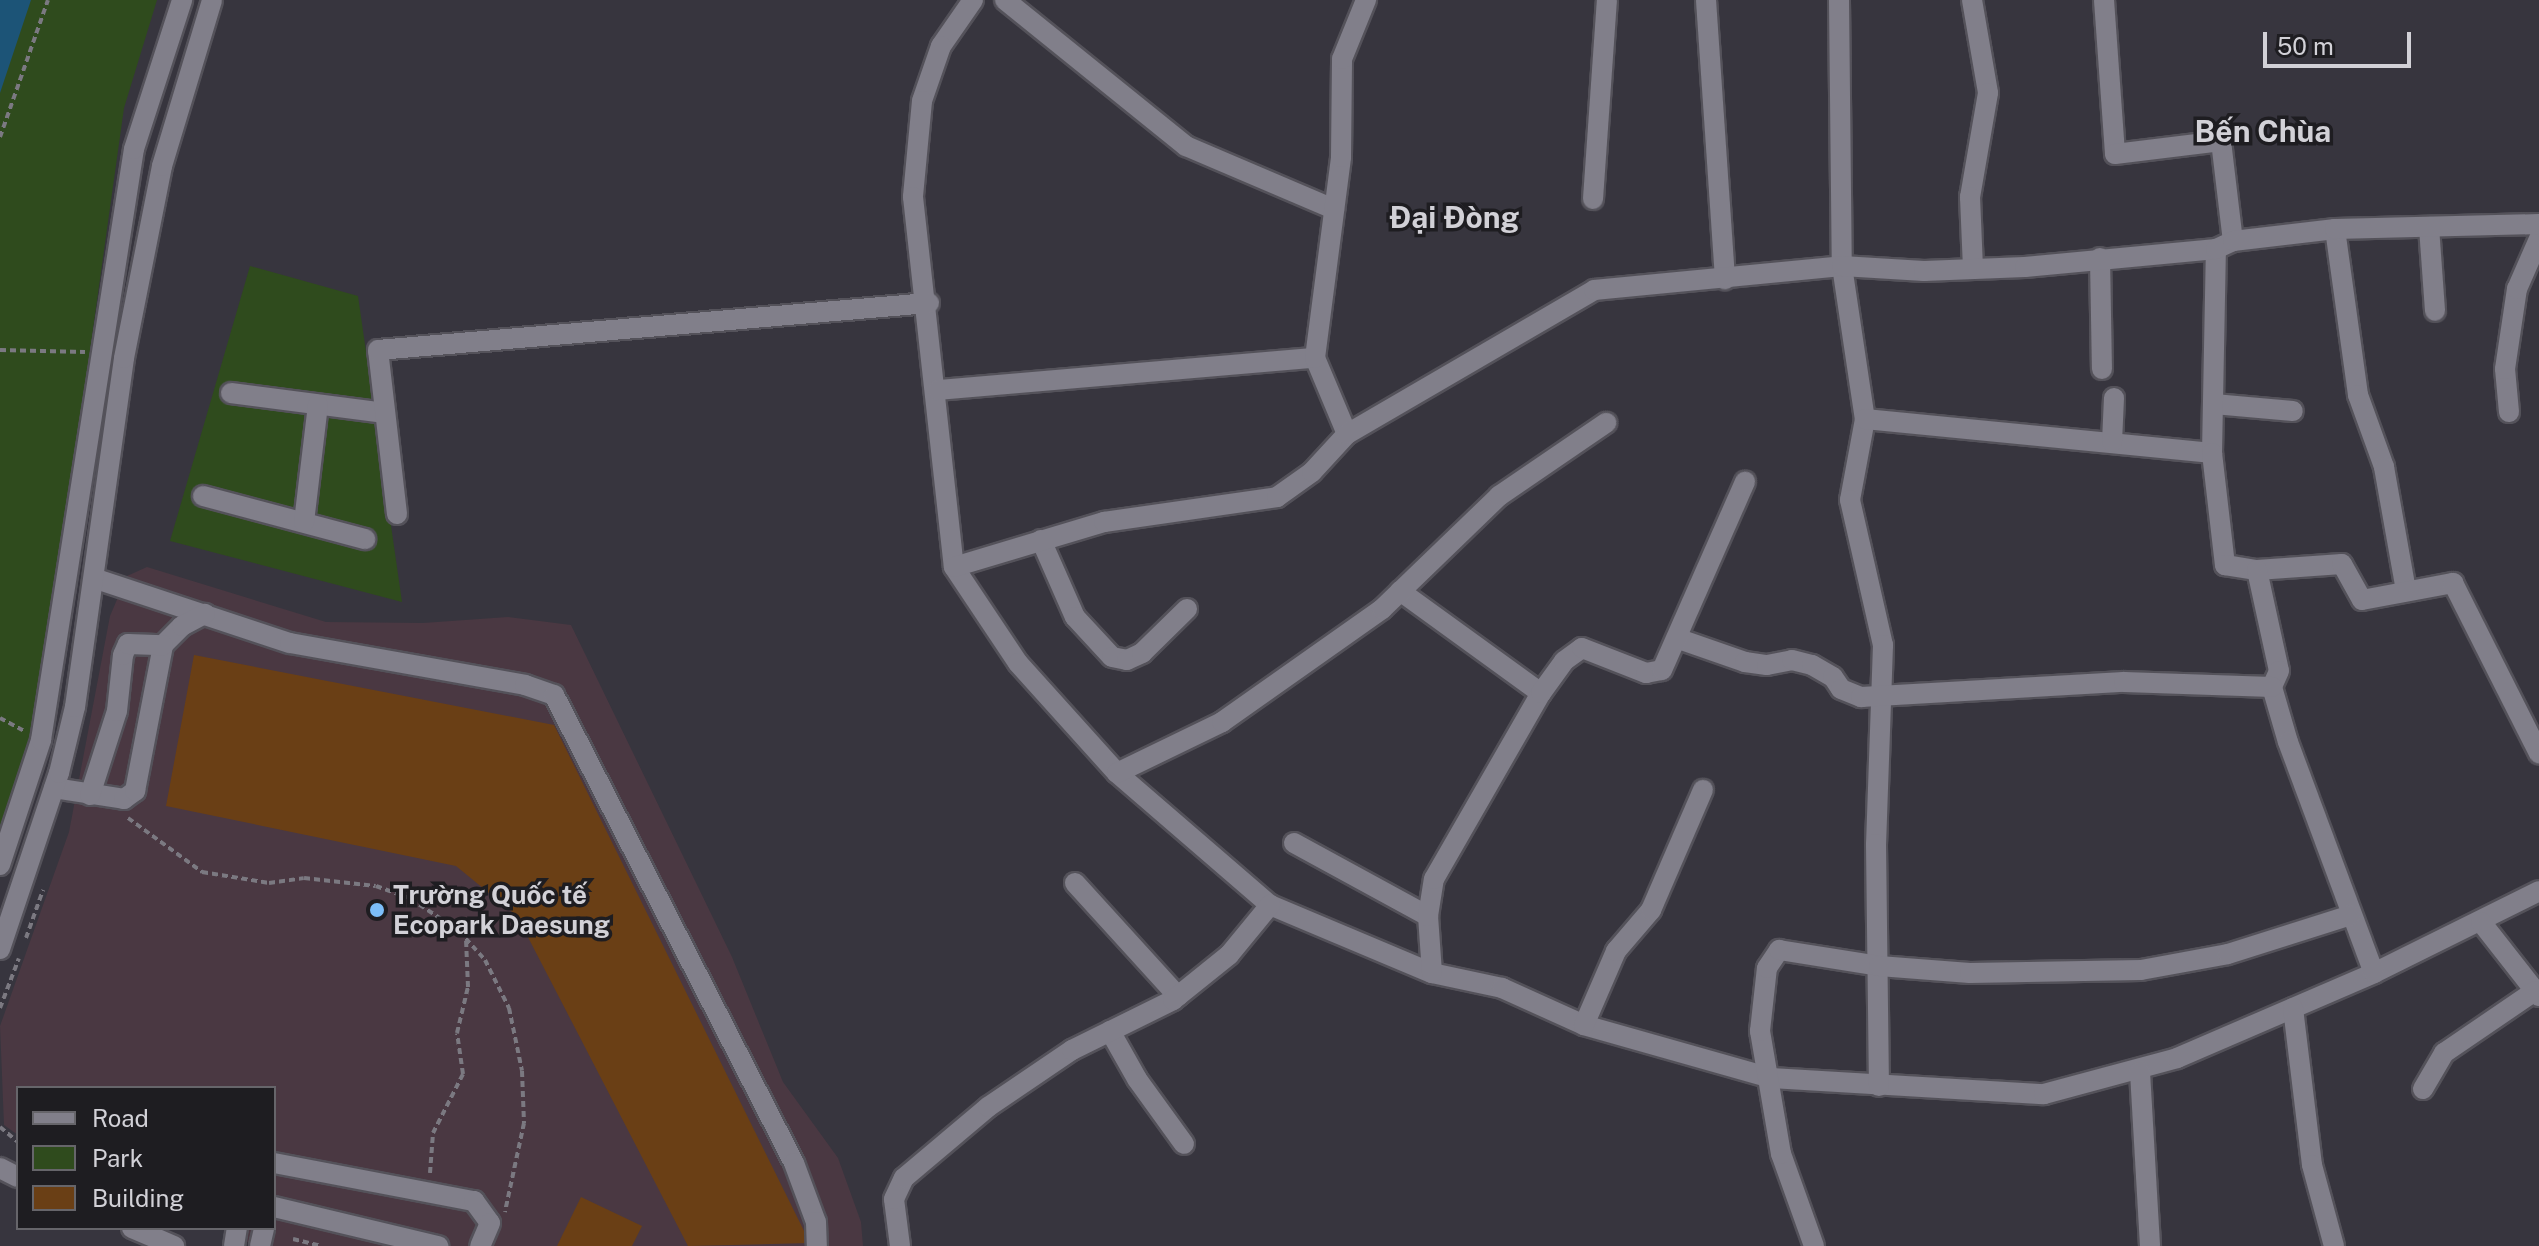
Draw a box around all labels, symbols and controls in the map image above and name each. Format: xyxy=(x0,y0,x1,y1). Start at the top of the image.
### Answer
scale bar xyxy=(2267,16,2415,66)
text: 50 m xyxy=(2277,32,2334,60)
district label: Bến Chùa xyxy=(2195,113,2331,149)
district label: Đại Đòng xyxy=(1389,199,1519,235)
place label: Trường Quốc tế Ecopark Daesung xyxy=(393,879,610,940)
marker: Trường Quốc tế Ecopark Daesung xyxy=(368,901,386,919)
legend xyxy=(16,1086,276,1230)
text: Road xyxy=(92,1104,149,1132)
text: Park xyxy=(92,1144,143,1172)
text: Building xyxy=(92,1184,184,1212)

